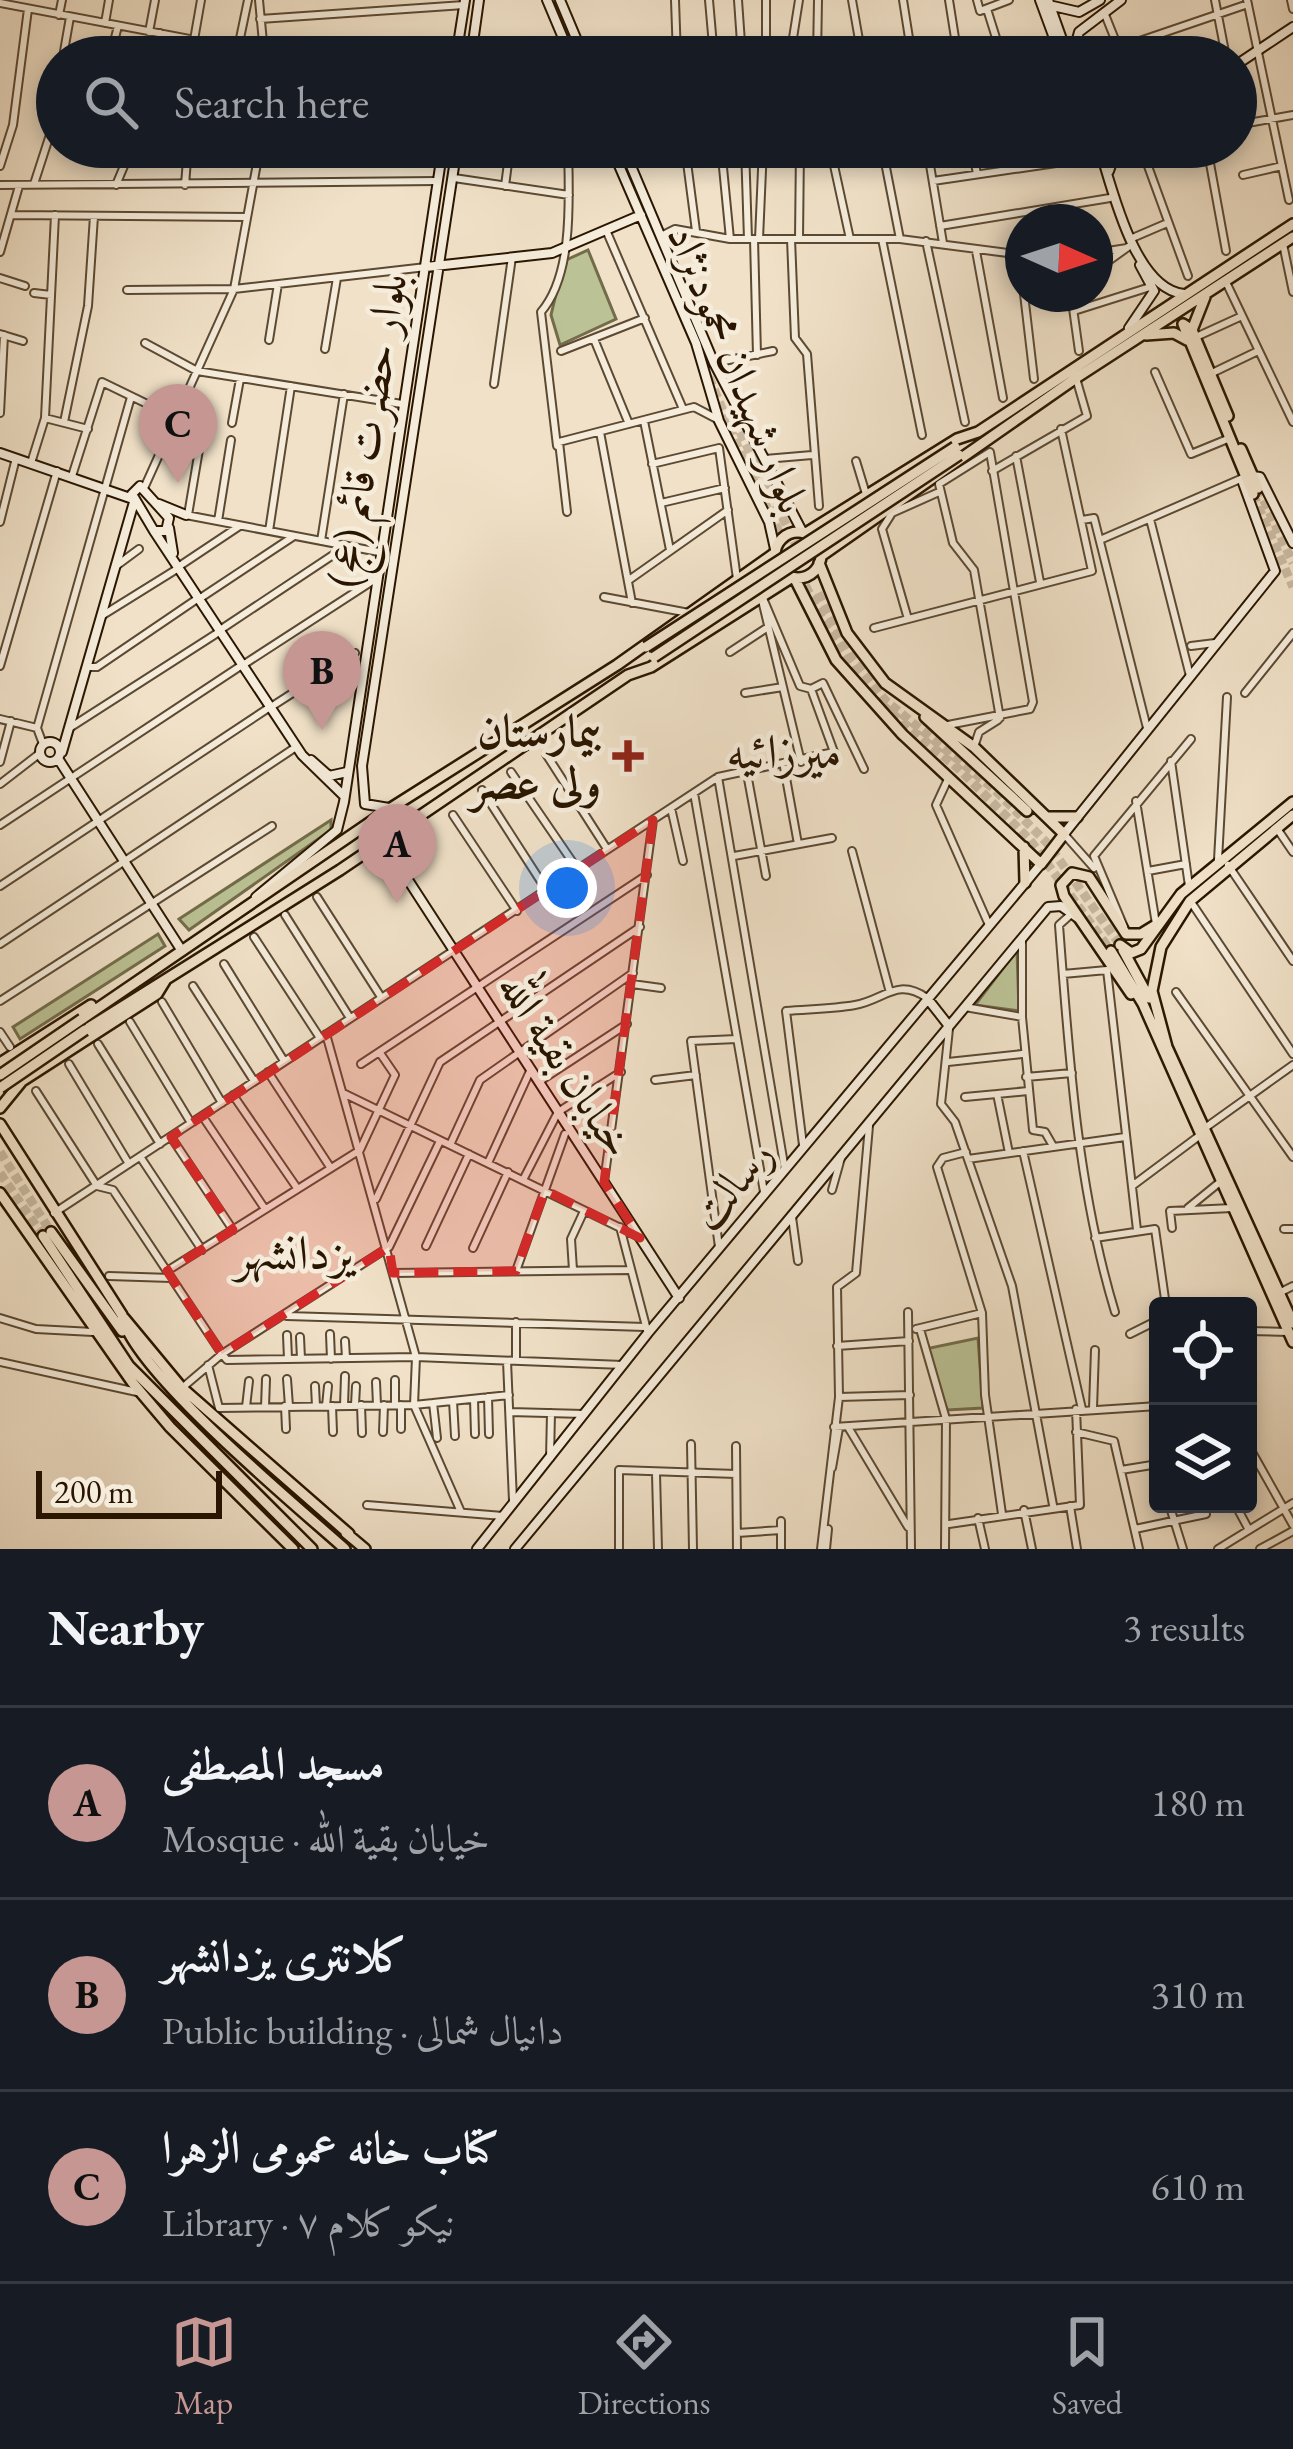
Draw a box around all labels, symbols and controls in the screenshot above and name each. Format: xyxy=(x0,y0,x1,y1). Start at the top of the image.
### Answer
search box xyxy=(36,36,1257,168)
icon: search xyxy=(78,69,144,135)
text: Search here xyxy=(174,73,369,131)
north arrow xyxy=(1005,204,1113,312)
street label: بلوار شهیدان محمودنژاد xyxy=(655,215,823,521)
street label: بلوار حضرت قائم (عج) xyxy=(313,269,429,593)
pin: C xyxy=(139,384,217,483)
pin: B xyxy=(283,631,361,730)
place label: بیمارستان ولی عصر xyxy=(466,701,602,813)
district label: میرزائیه xyxy=(726,720,842,782)
marker: بیمارستان ولی عصر xyxy=(612,740,644,772)
pin: A xyxy=(358,804,436,903)
your location xyxy=(537,858,597,918)
street label: خیابان بقیة الله xyxy=(486,957,653,1168)
street label: رسالت xyxy=(677,1126,785,1242)
district label: یزدانشهر xyxy=(230,1221,357,1283)
map controls xyxy=(1149,1297,1257,1513)
button: locate xyxy=(1149,1297,1257,1405)
button: layers xyxy=(1149,1405,1257,1513)
scale bar xyxy=(36,1465,222,1518)
text: 200 m xyxy=(54,1470,134,1513)
text: Nearby xyxy=(48,1594,204,1660)
text: 3 results xyxy=(1123,1602,1245,1653)
text: مسجد المصطفی xyxy=(162,1734,385,1792)
text: A xyxy=(73,1777,101,1828)
text: 180 m xyxy=(1151,1777,1245,1828)
text: Mosque · خیابان بقیة الله xyxy=(162,1813,490,1864)
text: کلانتری یزدانشهر xyxy=(162,1926,407,1984)
text: B xyxy=(75,1969,99,2020)
text: 310 m xyxy=(1151,1969,1245,2020)
text: Public building · دانیال شمالی xyxy=(162,2005,564,2056)
text: کتاب خانه عمومی الزهرا xyxy=(162,2118,499,2176)
text: C xyxy=(73,2161,101,2212)
text: 610 m xyxy=(1151,2161,1245,2212)
text: Library · نیکو کلام ٧ xyxy=(162,2197,455,2248)
tab: Map xyxy=(171,2309,237,2424)
tab: Directions xyxy=(578,2309,711,2424)
tab: Saved xyxy=(1052,2309,1122,2424)

